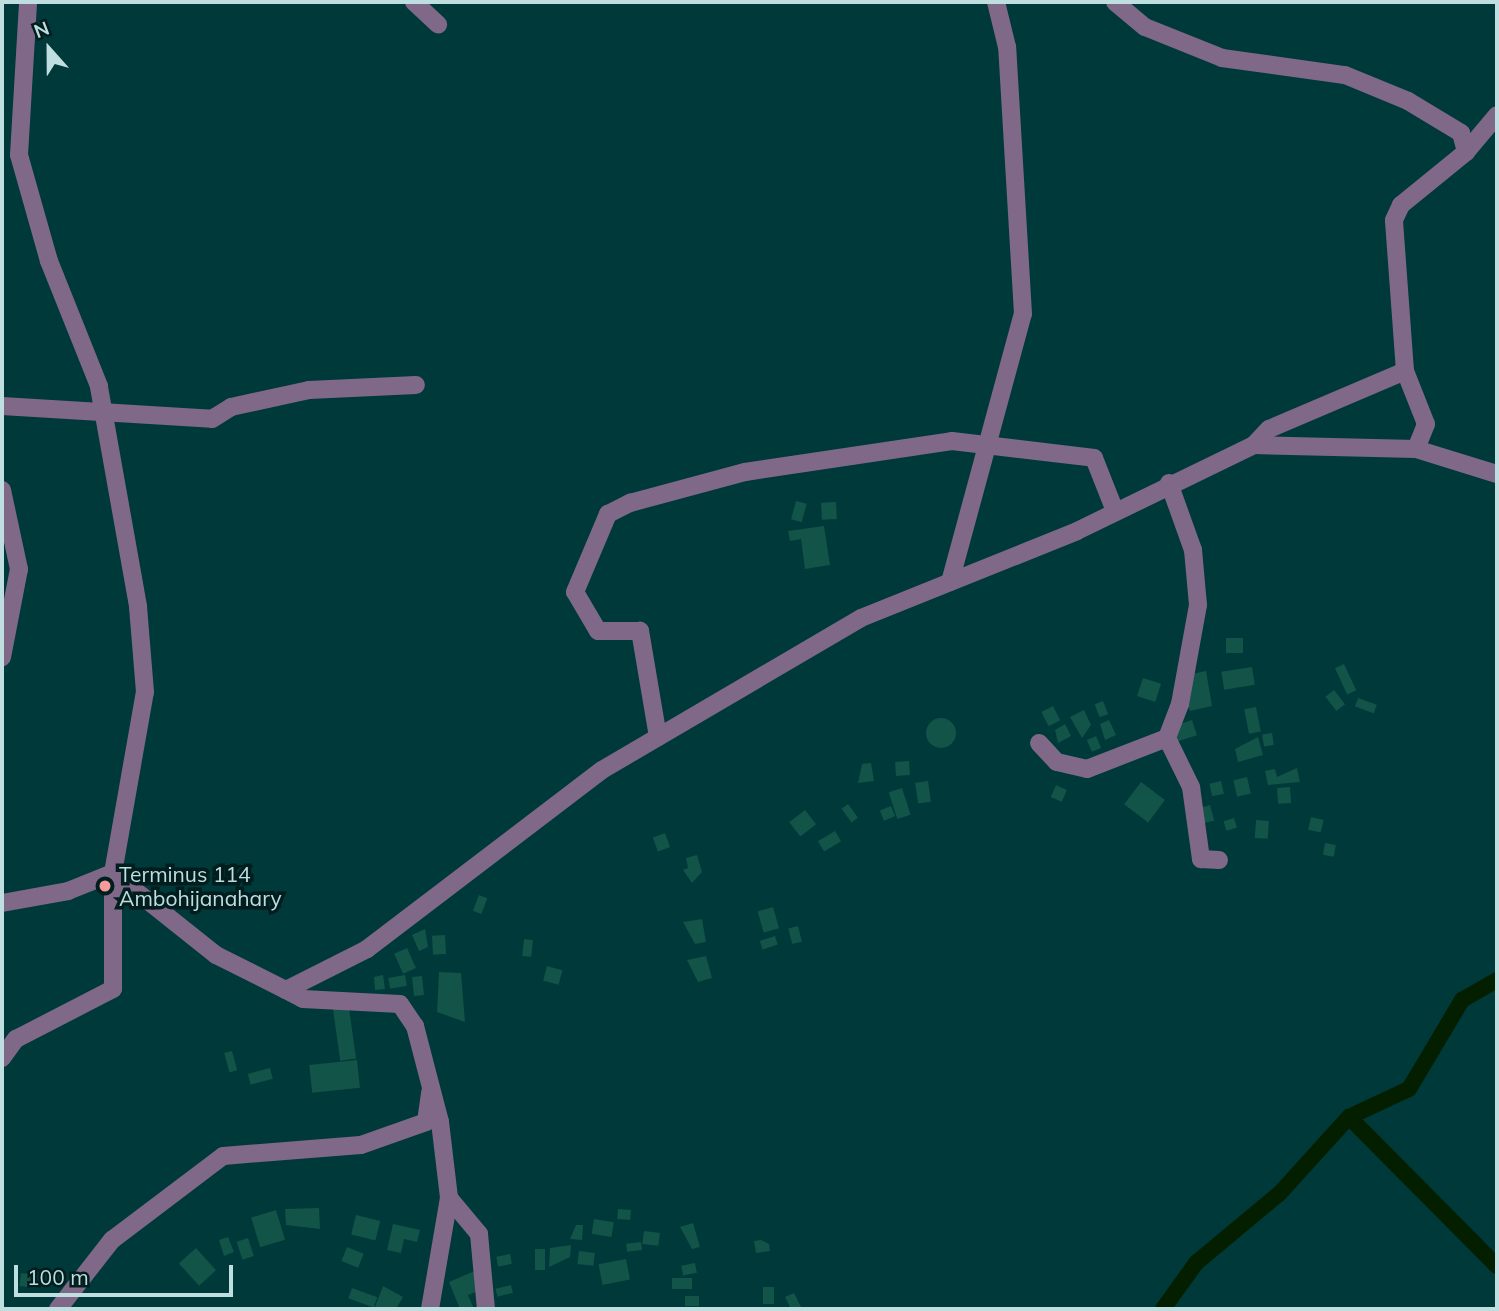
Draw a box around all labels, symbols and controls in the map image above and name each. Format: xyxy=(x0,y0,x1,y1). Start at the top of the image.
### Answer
north arrow xyxy=(14,14,84,84)
text: N xyxy=(30,16,52,43)
place label: Terminus 114 Ambohijanahary xyxy=(119,861,282,911)
marker: Terminus 114 Ambohijanahary xyxy=(97,878,113,894)
scale bar xyxy=(18,1252,236,1296)
text: 100 m xyxy=(27,1264,89,1290)

